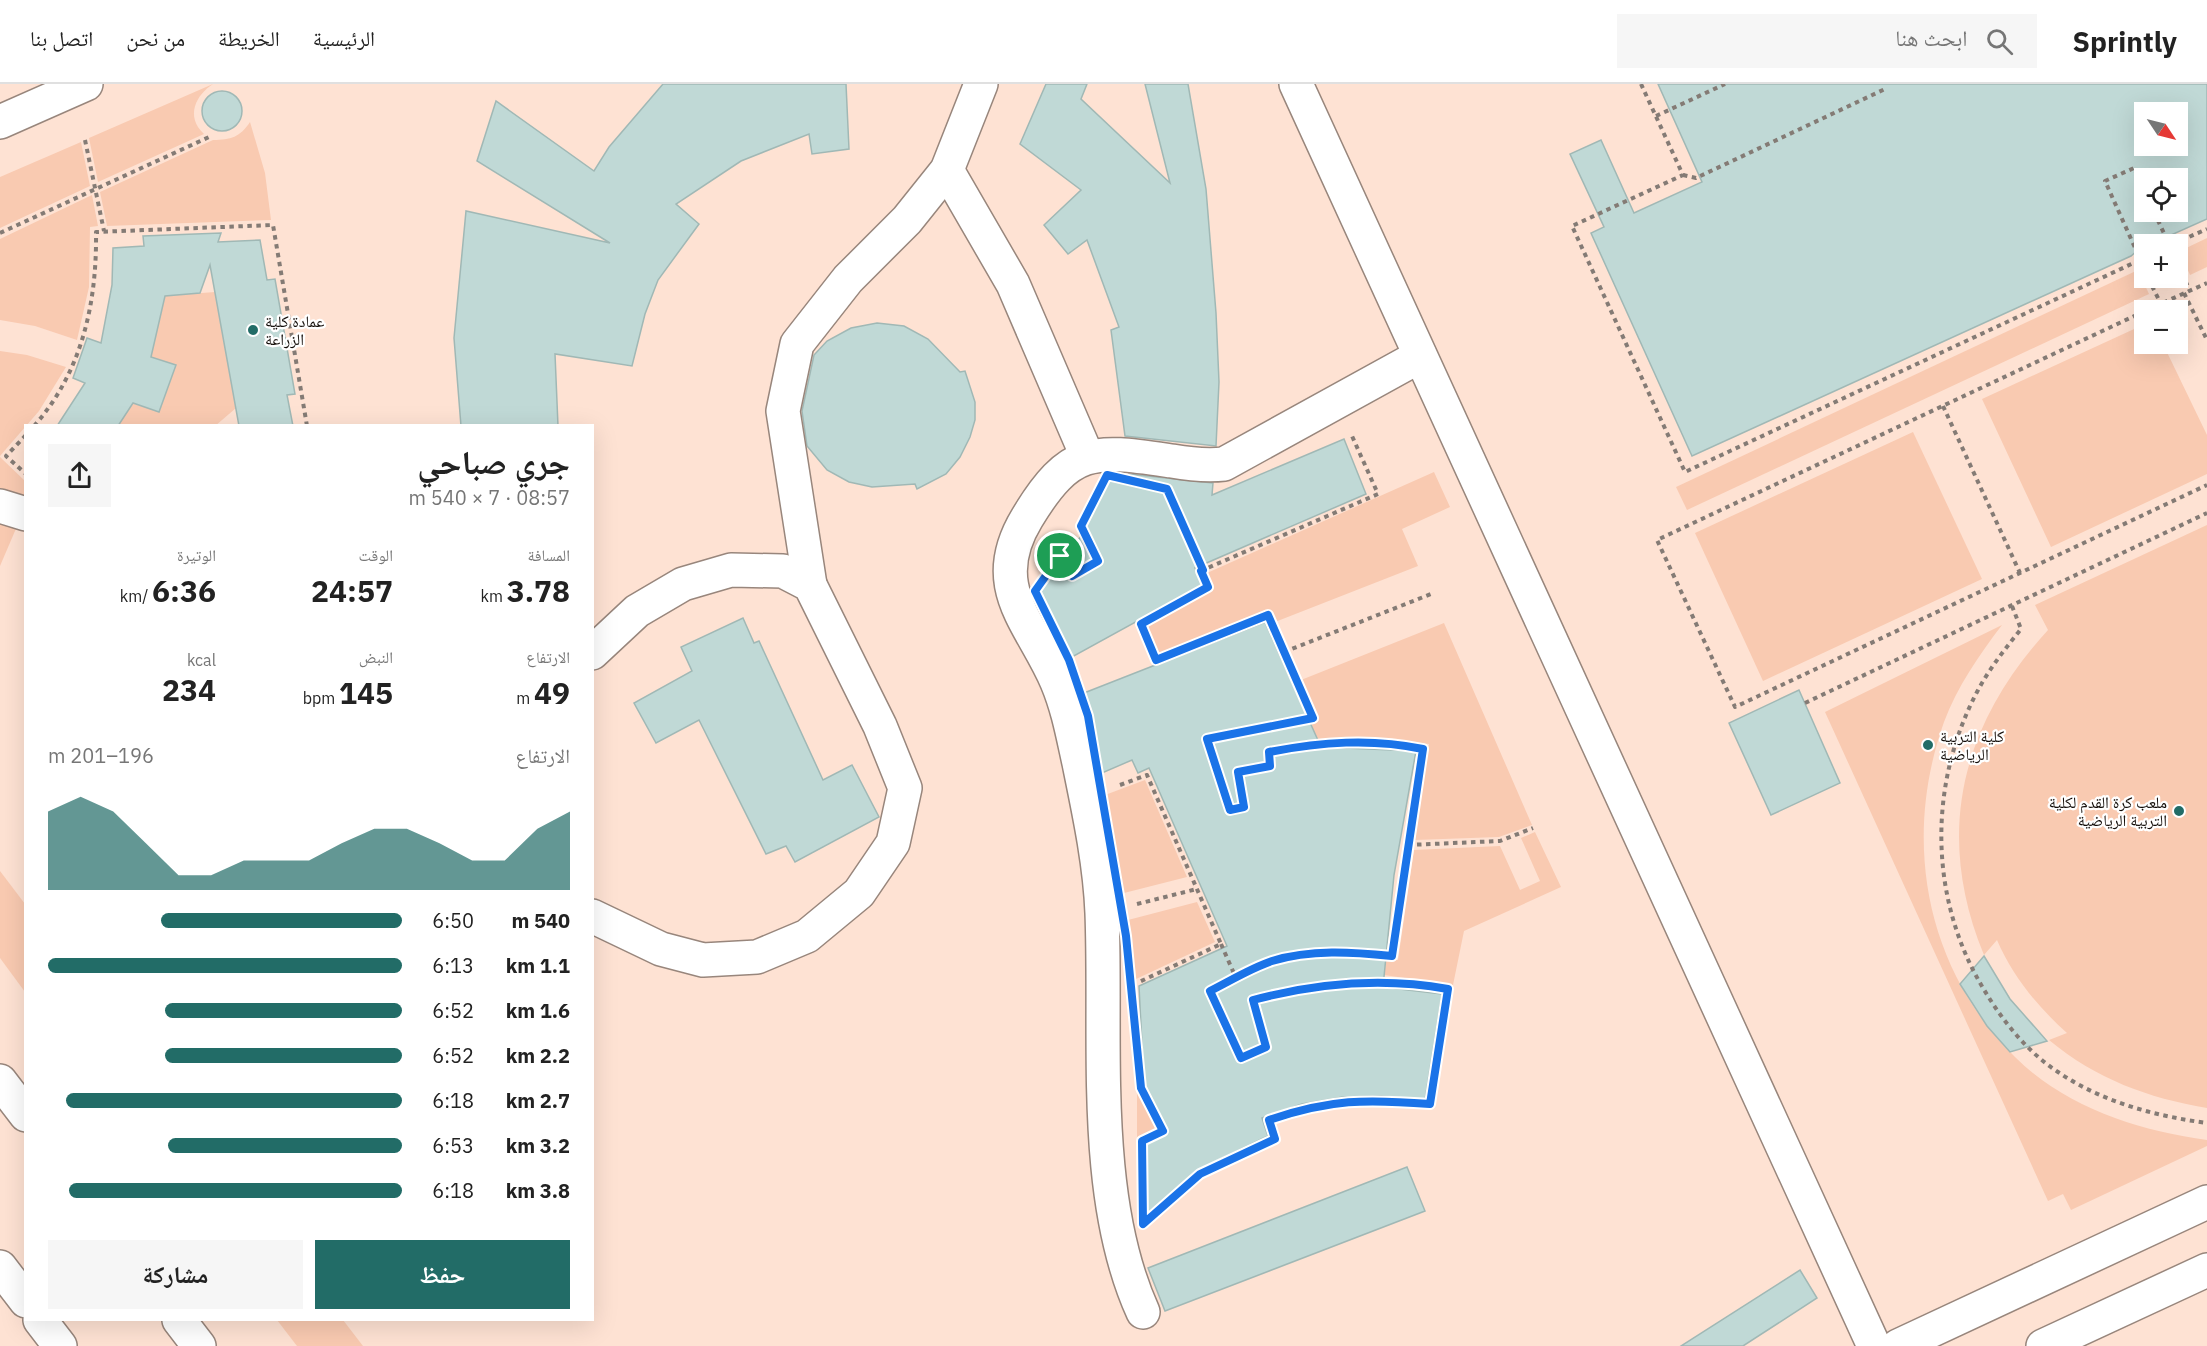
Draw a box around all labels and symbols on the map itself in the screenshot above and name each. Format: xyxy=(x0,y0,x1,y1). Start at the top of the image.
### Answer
north arrow xyxy=(2134,102,2188,156)
place label: عمادة كلية الزراعة xyxy=(265,311,324,349)
marker: عمادة كلية الزراعة xyxy=(246,323,260,337)
pin xyxy=(1034,530,1085,581)
place label: كلية التربية الرياضية xyxy=(1940,726,2005,764)
marker: كلية التربية الرياضية xyxy=(1921,738,1935,752)
place label: ملعب كرة القدم لكلية التربية الرياضية xyxy=(2049,792,2167,830)
marker: ملعب كرة القدم لكلية التربية الرياضية xyxy=(2172,804,2186,818)

